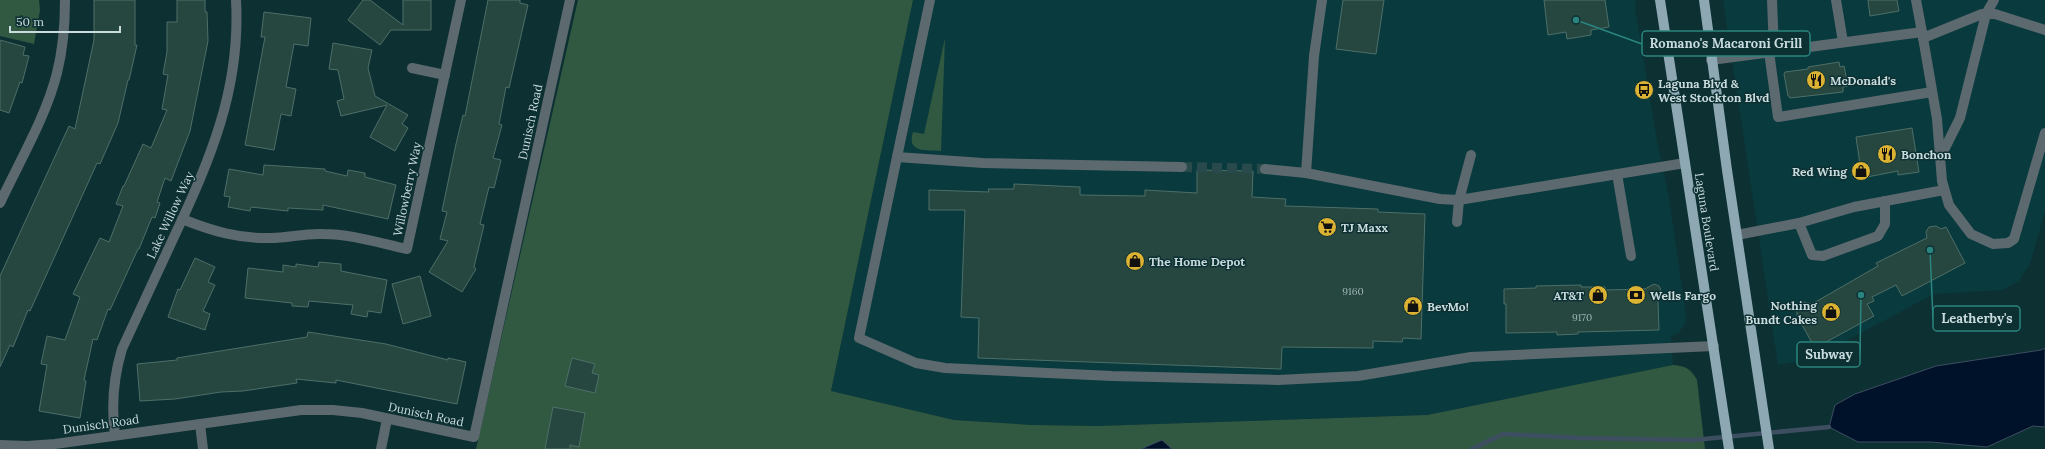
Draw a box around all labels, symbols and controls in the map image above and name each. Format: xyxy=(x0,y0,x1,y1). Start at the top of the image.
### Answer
scale bar xyxy=(10,8,120,34)
text: 50 m xyxy=(16,14,44,29)
callout: Romano's Macaroni Grill xyxy=(1642,31,1810,56)
text: Romano's Macaroni Grill xyxy=(1650,35,1802,52)
restaurant icon: McDonald's xyxy=(1805,69,1827,91)
place label: McDonald's xyxy=(1830,73,1896,88)
place label: Laguna Blvd & West Stockton Blvd xyxy=(1658,76,1769,105)
bus stop icon: Laguna Blvd & West Stockton Blvd xyxy=(1633,79,1655,101)
street label: Dunisch Road xyxy=(515,83,545,161)
street label: Willowberry Way xyxy=(390,140,424,237)
restaurant icon: Bonchon xyxy=(1876,143,1898,165)
place label: Bonchon xyxy=(1901,147,1952,162)
shop icon: Red Wing xyxy=(1850,160,1872,182)
place label: Red Wing xyxy=(1792,164,1848,179)
street label: Lake Willow Way xyxy=(143,168,197,261)
street label: Laguna Boulevard xyxy=(1692,172,1722,272)
supermarket icon: TJ Maxx xyxy=(1316,216,1338,238)
place label: TJ Maxx xyxy=(1341,220,1388,235)
shop icon: The Home Depot xyxy=(1124,250,1146,272)
place label: The Home Depot xyxy=(1149,254,1246,269)
shop icon: AT&T xyxy=(1587,284,1609,306)
bank icon: Wells Fargo xyxy=(1625,284,1647,306)
house number: 9160 xyxy=(1342,285,1364,298)
place label: AT&T xyxy=(1554,288,1584,303)
place label: Wells Fargo xyxy=(1650,288,1716,303)
shop icon: BevMo! xyxy=(1402,295,1424,317)
place label: Nothing Bundt Cakes xyxy=(1745,298,1818,327)
place label: BevMo! xyxy=(1427,299,1469,314)
shop icon: Nothing Bundt Cakes xyxy=(1820,301,1842,323)
callout: Leatherby's xyxy=(1933,306,2020,331)
text: Leatherby's xyxy=(1941,310,2013,327)
house number: 9170 xyxy=(1572,311,1592,324)
callout: Subway xyxy=(1797,342,1860,367)
text: Subway xyxy=(1805,346,1854,363)
street label: Dunisch Road xyxy=(387,399,465,429)
street label: Dunisch Road xyxy=(62,411,140,437)

